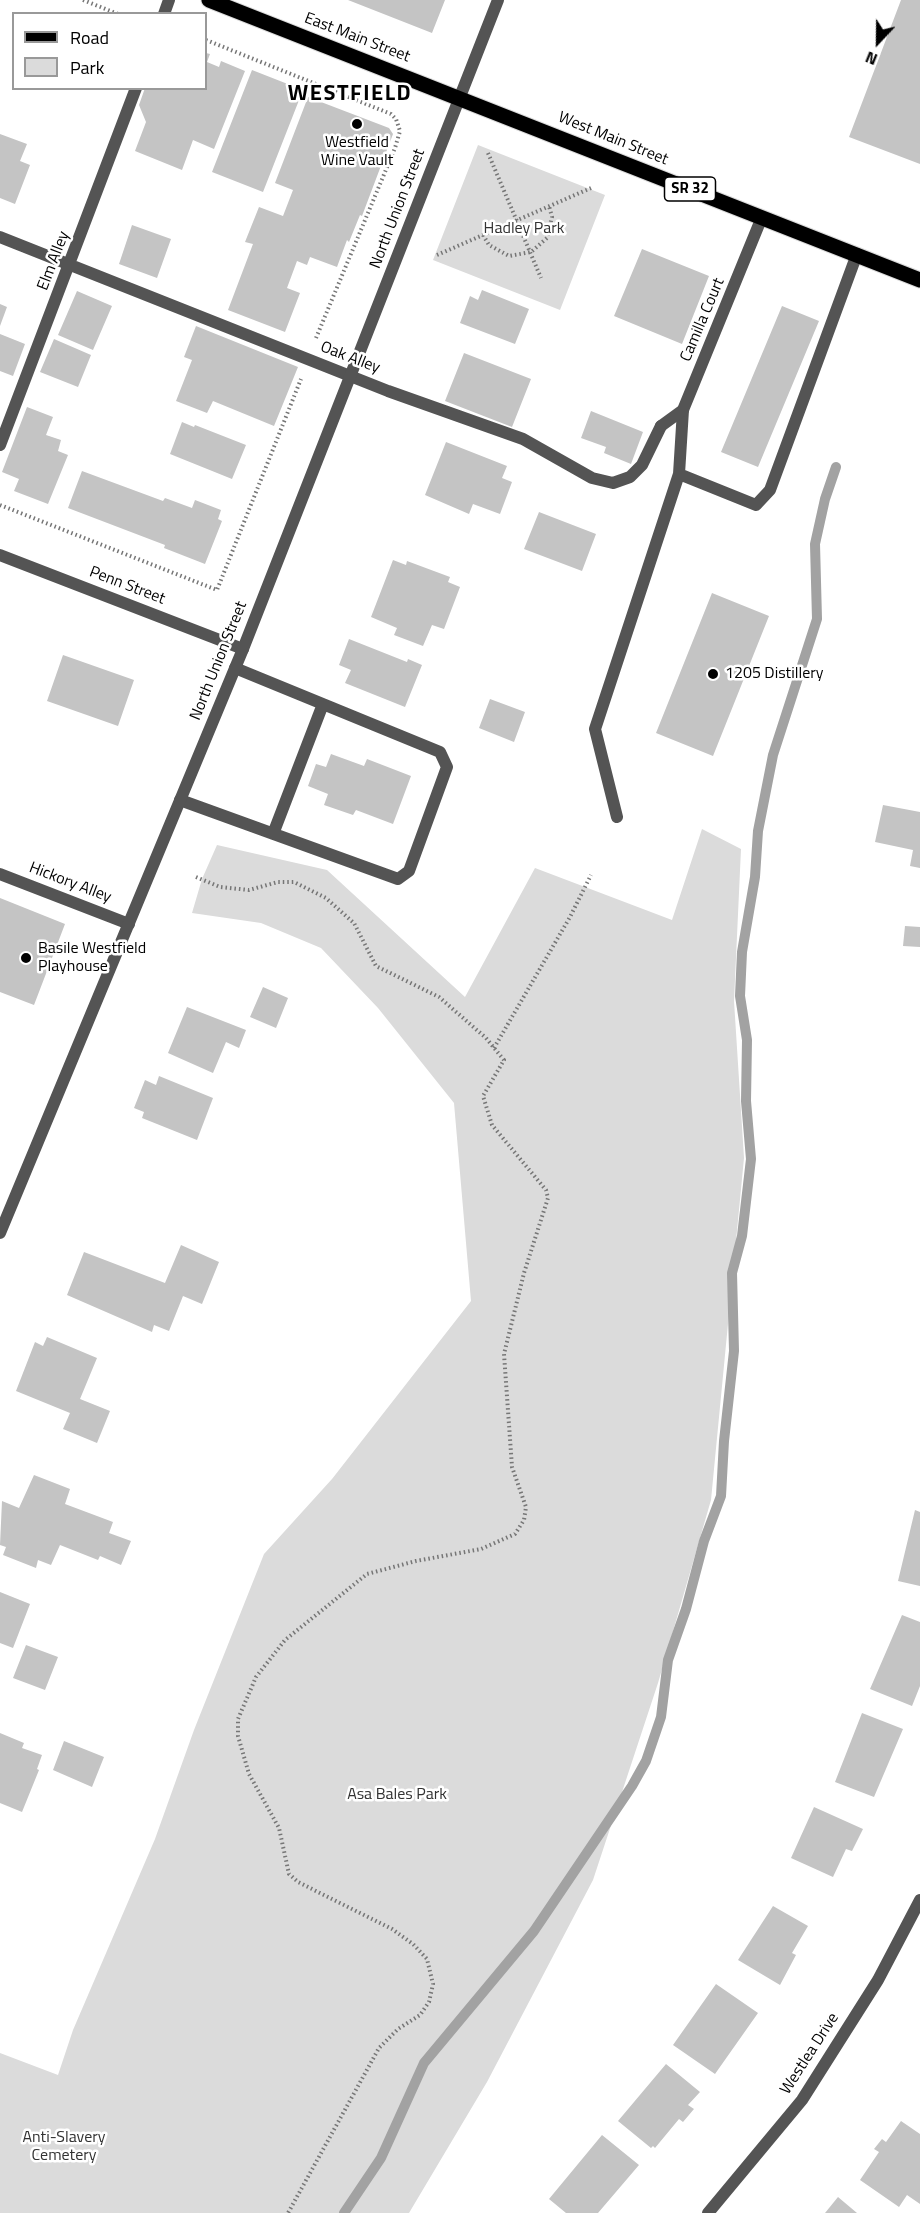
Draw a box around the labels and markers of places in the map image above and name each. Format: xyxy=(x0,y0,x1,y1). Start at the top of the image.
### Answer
marker: Westfield Wine Vault xyxy=(350,117,364,131)
place label: Westfield Wine Vault xyxy=(321,133,393,171)
place label: 1205 Distillery xyxy=(725,664,823,684)
marker: 1205 Distillery xyxy=(706,667,720,681)
place label: Basile Westfield Playhouse xyxy=(38,939,146,977)
marker: Basile Westfield Playhouse xyxy=(19,951,33,965)

